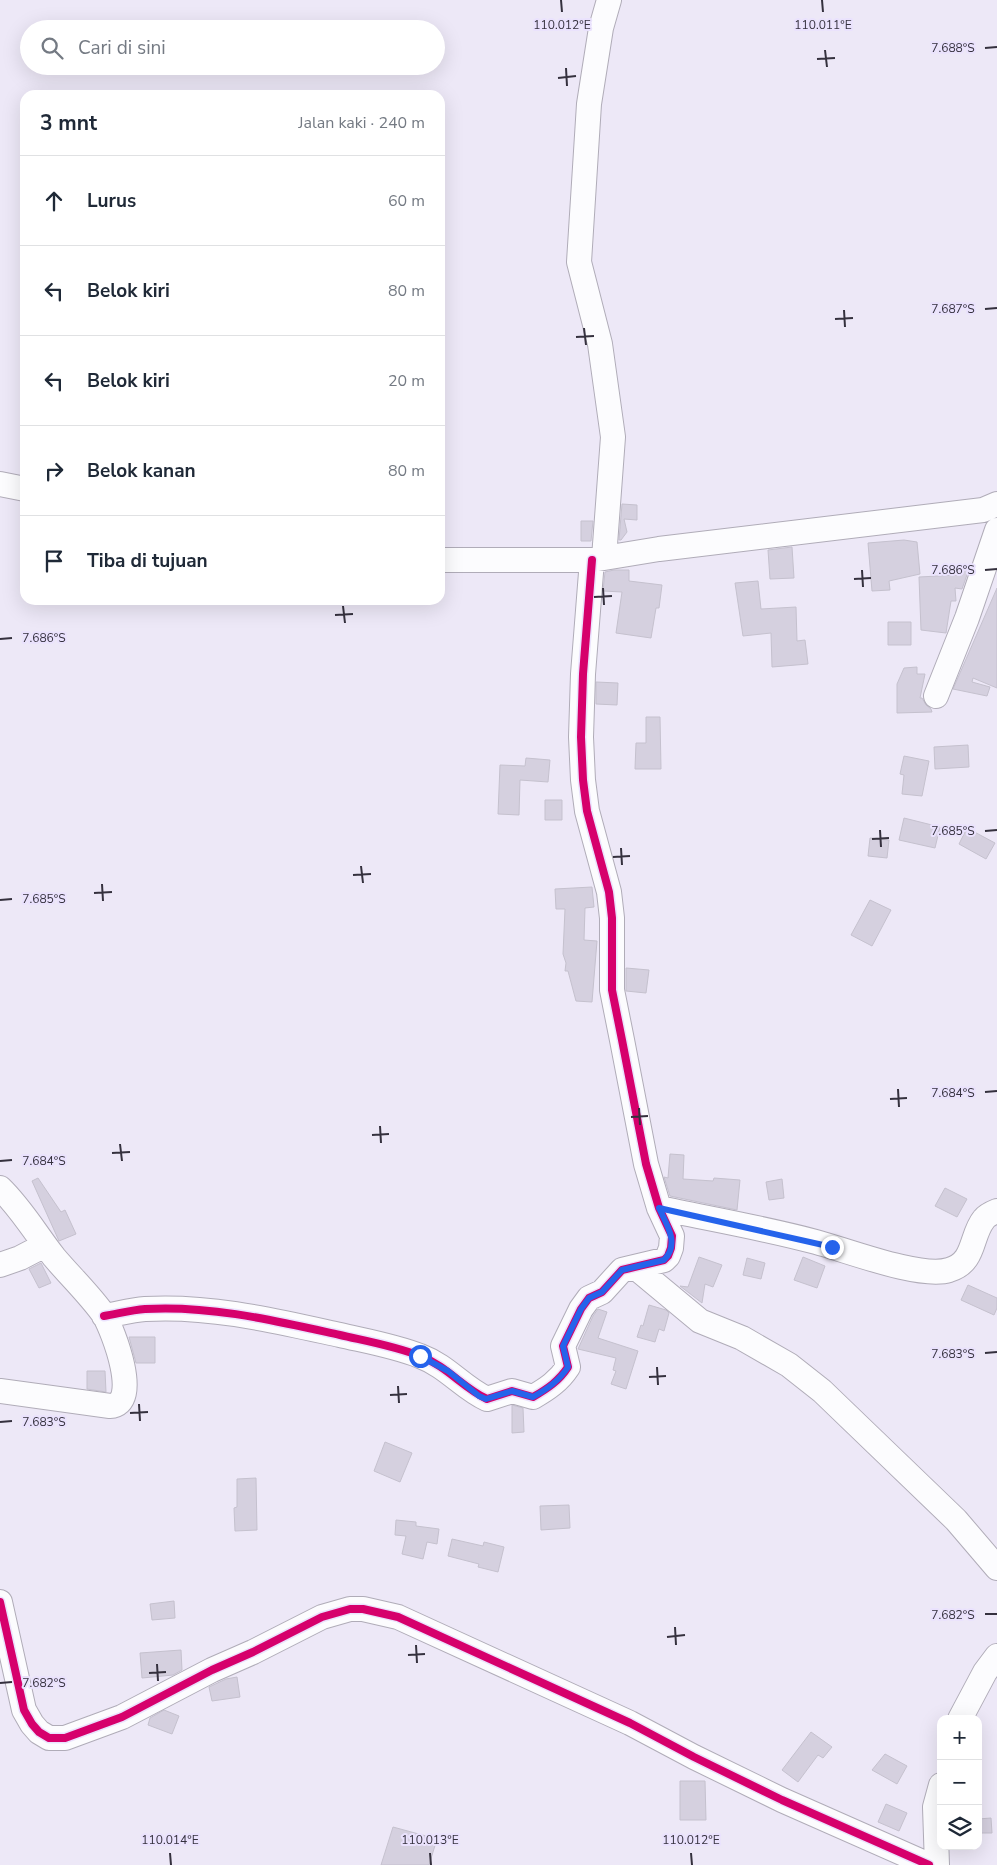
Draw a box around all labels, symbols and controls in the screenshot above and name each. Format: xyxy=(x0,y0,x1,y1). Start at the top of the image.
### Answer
text: 110.012°E xyxy=(533,17,591,33)
text: 110.011°E xyxy=(794,17,852,33)
search box xyxy=(20,20,445,75)
icon: search xyxy=(38,34,66,62)
text: Cari di sini xyxy=(78,35,166,61)
text: 7.688°S xyxy=(931,40,975,56)
text: 3 mnt xyxy=(40,109,97,137)
text: Jalan kaki · 240 m xyxy=(298,112,425,134)
icon: ahead xyxy=(40,187,68,215)
text: Lurus xyxy=(87,188,136,214)
text: 60 m xyxy=(388,190,425,212)
icon: left xyxy=(40,277,68,305)
text: Belok kiri xyxy=(87,278,170,304)
text: 80 m xyxy=(388,280,425,302)
text: 7.687°S xyxy=(931,301,975,317)
icon: left xyxy=(40,367,68,395)
text: Belok kiri xyxy=(87,368,170,394)
text: 20 m xyxy=(388,370,425,392)
icon: right xyxy=(40,457,68,485)
text: Belok kanan xyxy=(87,458,196,484)
text: 80 m xyxy=(388,460,425,482)
icon: arrive xyxy=(40,547,68,575)
text: Tiba di tujuan xyxy=(87,548,208,574)
text: 7.686°S xyxy=(931,562,975,578)
text: 7.686°S xyxy=(22,630,66,646)
text: 7.685°S xyxy=(931,823,975,839)
text: 7.685°S xyxy=(22,891,66,907)
text: 7.684°S xyxy=(931,1085,975,1101)
text: 7.684°S xyxy=(22,1153,66,1169)
route end xyxy=(821,1236,844,1259)
route start xyxy=(409,1345,432,1368)
text: 7.683°S xyxy=(931,1346,975,1362)
text: 7.683°S xyxy=(22,1414,66,1430)
text: 7.682°S xyxy=(931,1607,975,1623)
text: 7.682°S xyxy=(22,1675,66,1691)
map controls xyxy=(937,1715,982,1850)
button: + xyxy=(937,1715,982,1760)
button: − xyxy=(937,1760,982,1805)
button: layers xyxy=(937,1805,982,1850)
text: 110.014°E xyxy=(141,1832,199,1848)
text: 110.013°E xyxy=(401,1832,459,1848)
text: 110.012°E xyxy=(662,1832,720,1848)

